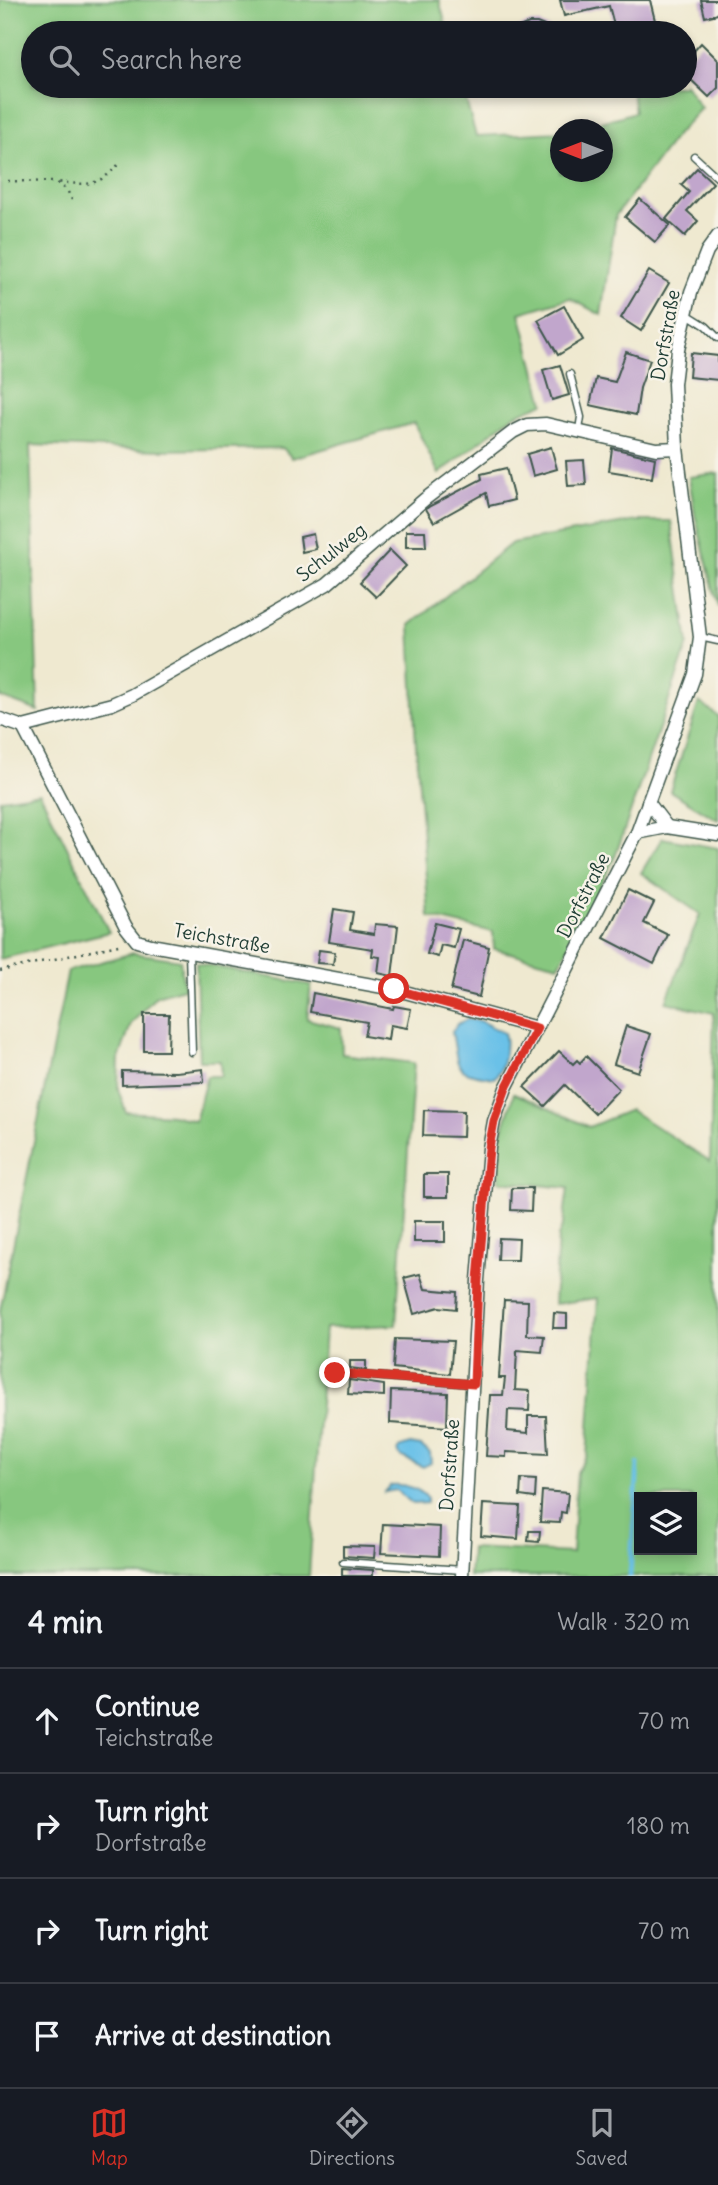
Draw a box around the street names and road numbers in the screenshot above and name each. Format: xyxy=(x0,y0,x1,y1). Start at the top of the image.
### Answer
street label: Dorfstraße xyxy=(645,288,685,382)
street label: Schulweg xyxy=(291,517,371,587)
street label: Dorfstraße xyxy=(551,849,615,941)
street label: Teichstraße xyxy=(172,918,272,958)
street label: Dorfstraße xyxy=(434,1418,464,1512)

